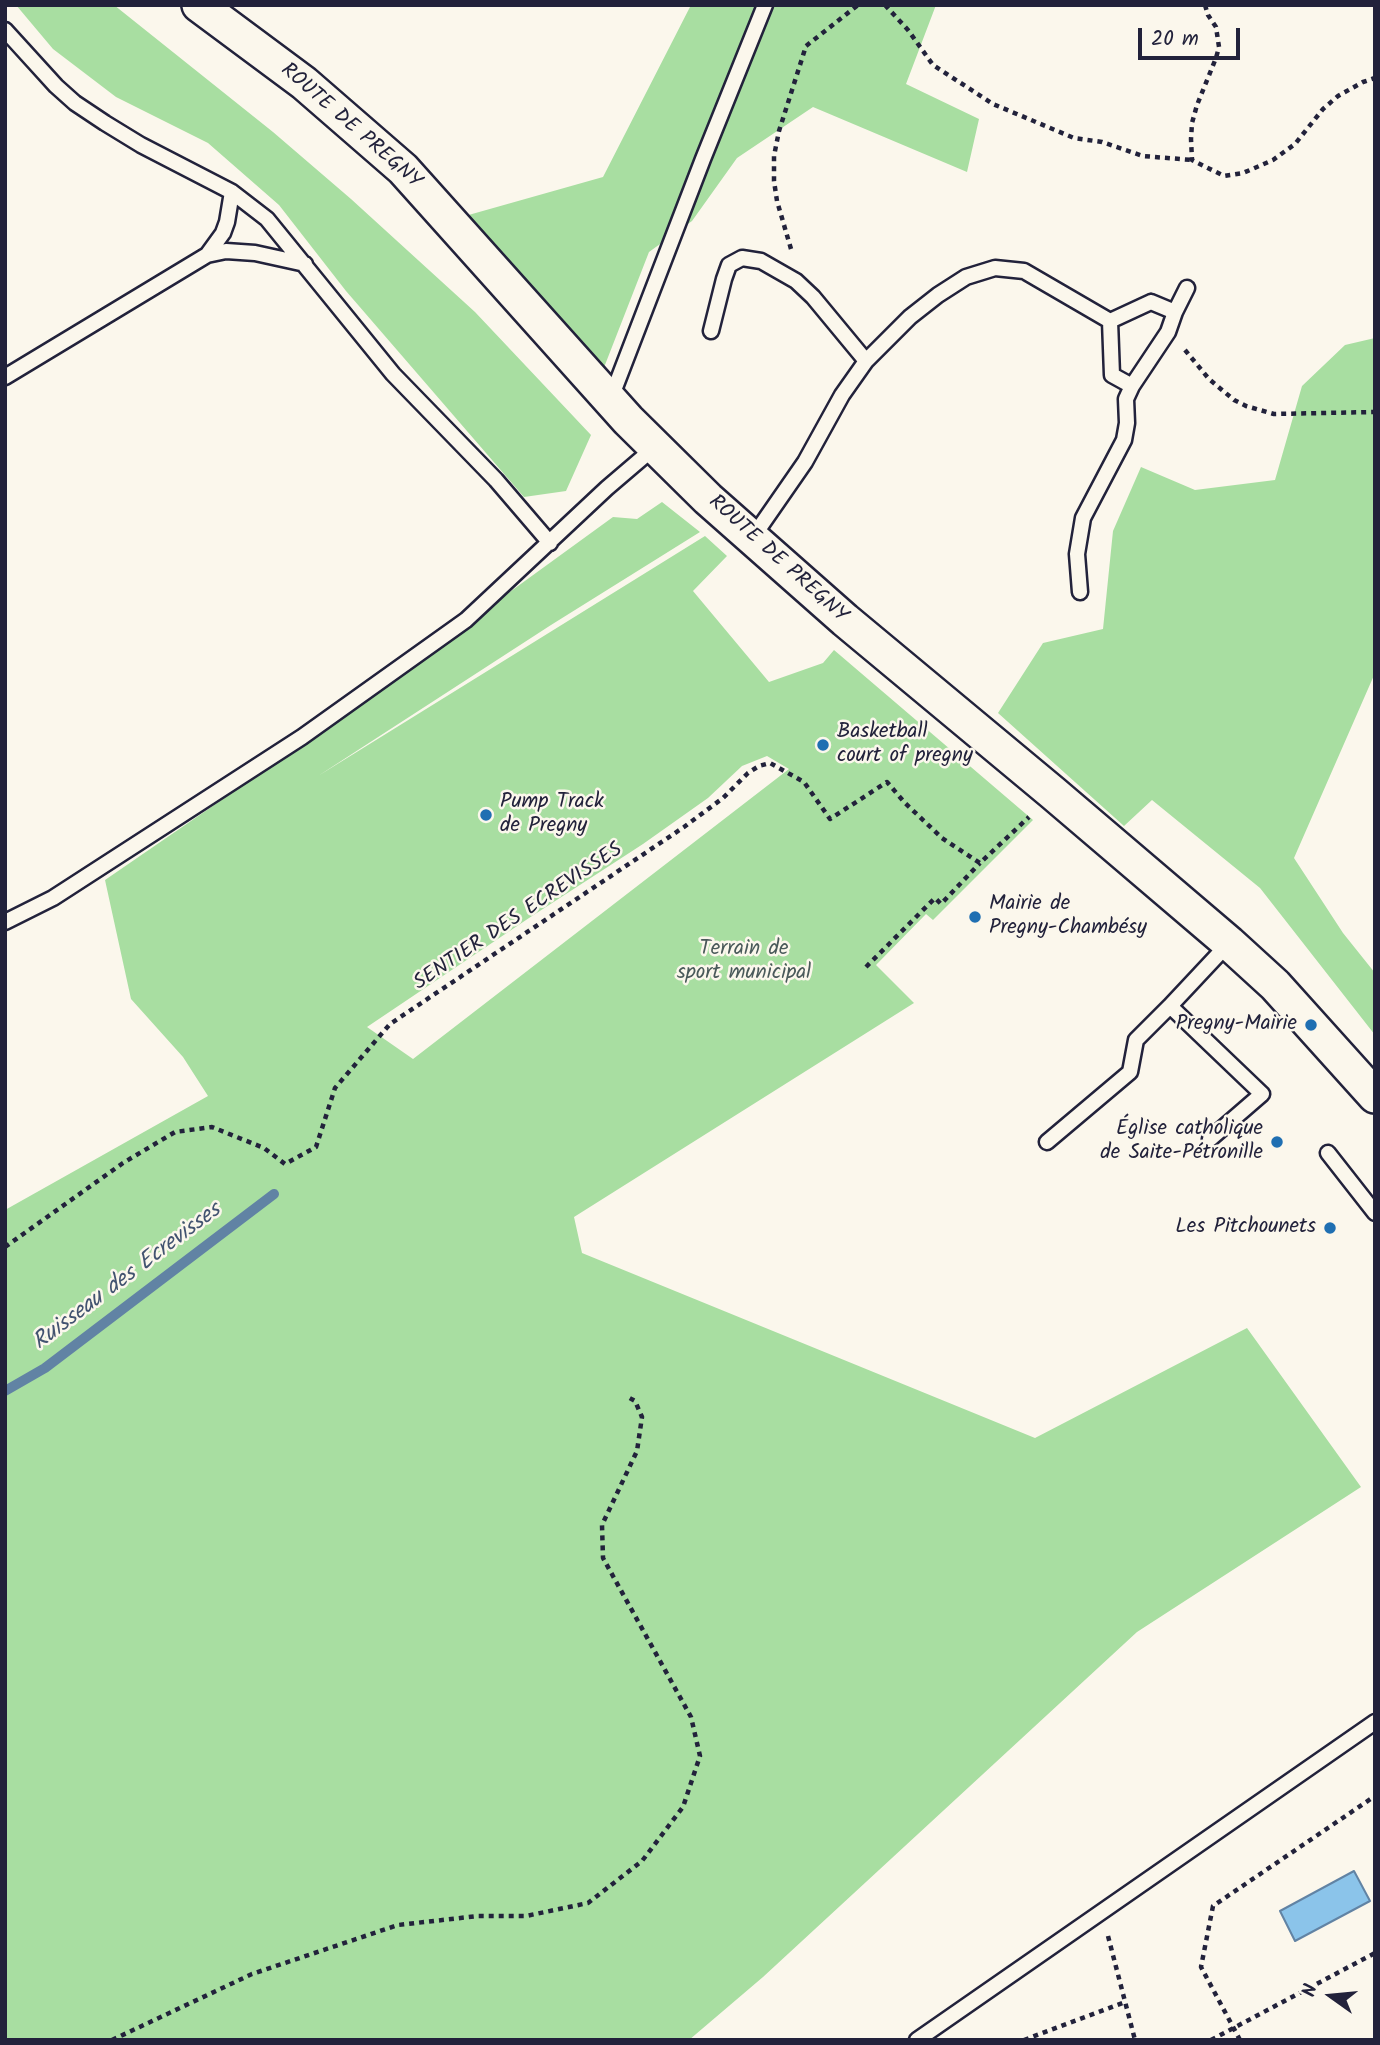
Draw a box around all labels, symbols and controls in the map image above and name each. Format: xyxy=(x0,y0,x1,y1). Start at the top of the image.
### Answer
scale bar xyxy=(1142,14,1244,58)
text: 20 m xyxy=(1151,23,1199,56)
street label: ROUTE DE PREGNY xyxy=(274,59,426,195)
street label: ROUTE DE PREGNY xyxy=(702,491,852,629)
place label: Basketball court of pregny xyxy=(837,720,973,770)
marker: Basketball court of pregny xyxy=(815,737,831,753)
place label: Pump Track de Pregny xyxy=(500,790,604,840)
marker: Pump Track de Pregny xyxy=(478,807,494,823)
street label: SENTIER DES ECREVISSES xyxy=(410,839,628,997)
place label: Mairie de Pregny-Chambésy xyxy=(989,892,1147,942)
marker: Mairie de Pregny-Chambésy xyxy=(967,909,983,925)
park label: Terrain de sport municipal xyxy=(677,937,811,987)
place label: Pregny-Mairie xyxy=(1176,1012,1297,1038)
marker: Pregny-Mairie xyxy=(1303,1017,1319,1033)
place label: Église catholique de Saite-Pétronille xyxy=(1100,1117,1263,1167)
marker: Église catholique de Saite-Pétronille xyxy=(1269,1134,1285,1150)
water label: Ruisseau des Ecrevisses xyxy=(28,1198,228,1358)
place label: Les Pitchounets xyxy=(1175,1215,1316,1241)
marker: Les Pitchounets xyxy=(1322,1220,1338,1236)
north arrow xyxy=(1296,1961,1366,2031)
text: N xyxy=(1295,1981,1327,2000)

